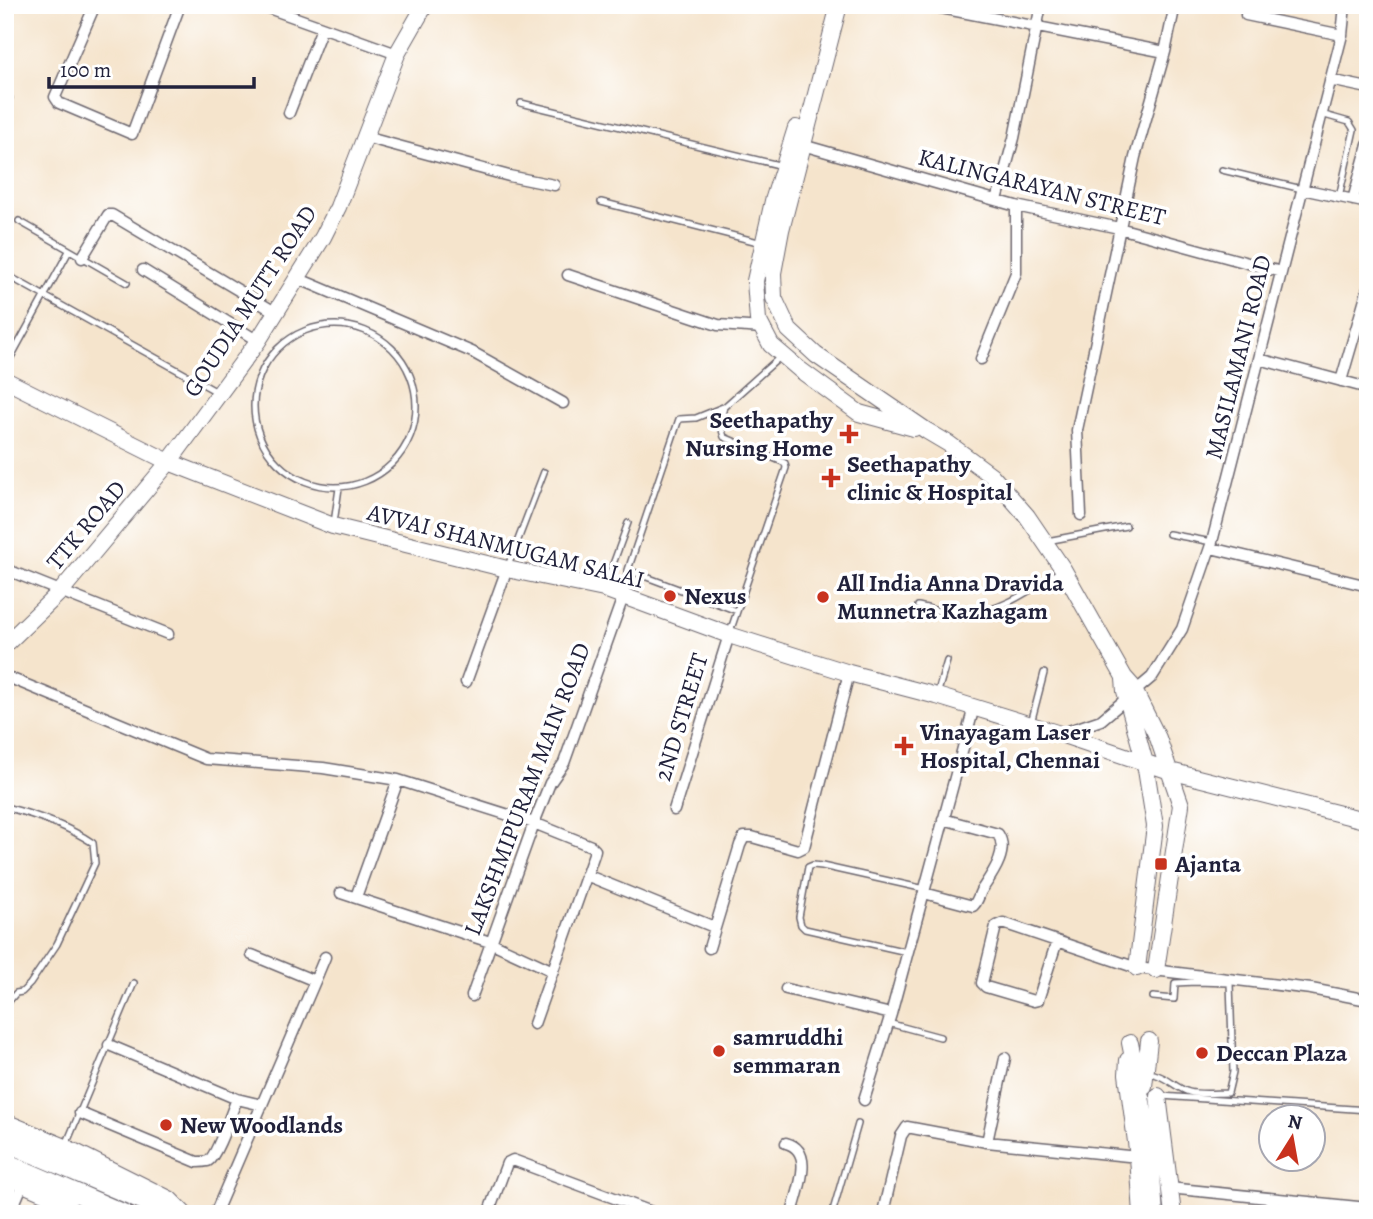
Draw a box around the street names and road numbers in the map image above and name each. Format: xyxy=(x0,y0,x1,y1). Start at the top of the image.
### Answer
street label: KALINGARAYAN STREET xyxy=(915,141,1169,233)
street label: GOUDIA MUTT ROAD xyxy=(176,199,324,403)
street label: MASILAMANI ROAD xyxy=(1197,252,1279,462)
street label: TTK ROAD xyxy=(39,473,133,577)
street label: AVVAI SHANMUGAM SALAI xyxy=(363,496,648,596)
street label: LAKSHMIPURAM MAIN ROAD xyxy=(456,638,598,940)
street label: 2ND STREET xyxy=(646,649,716,785)

